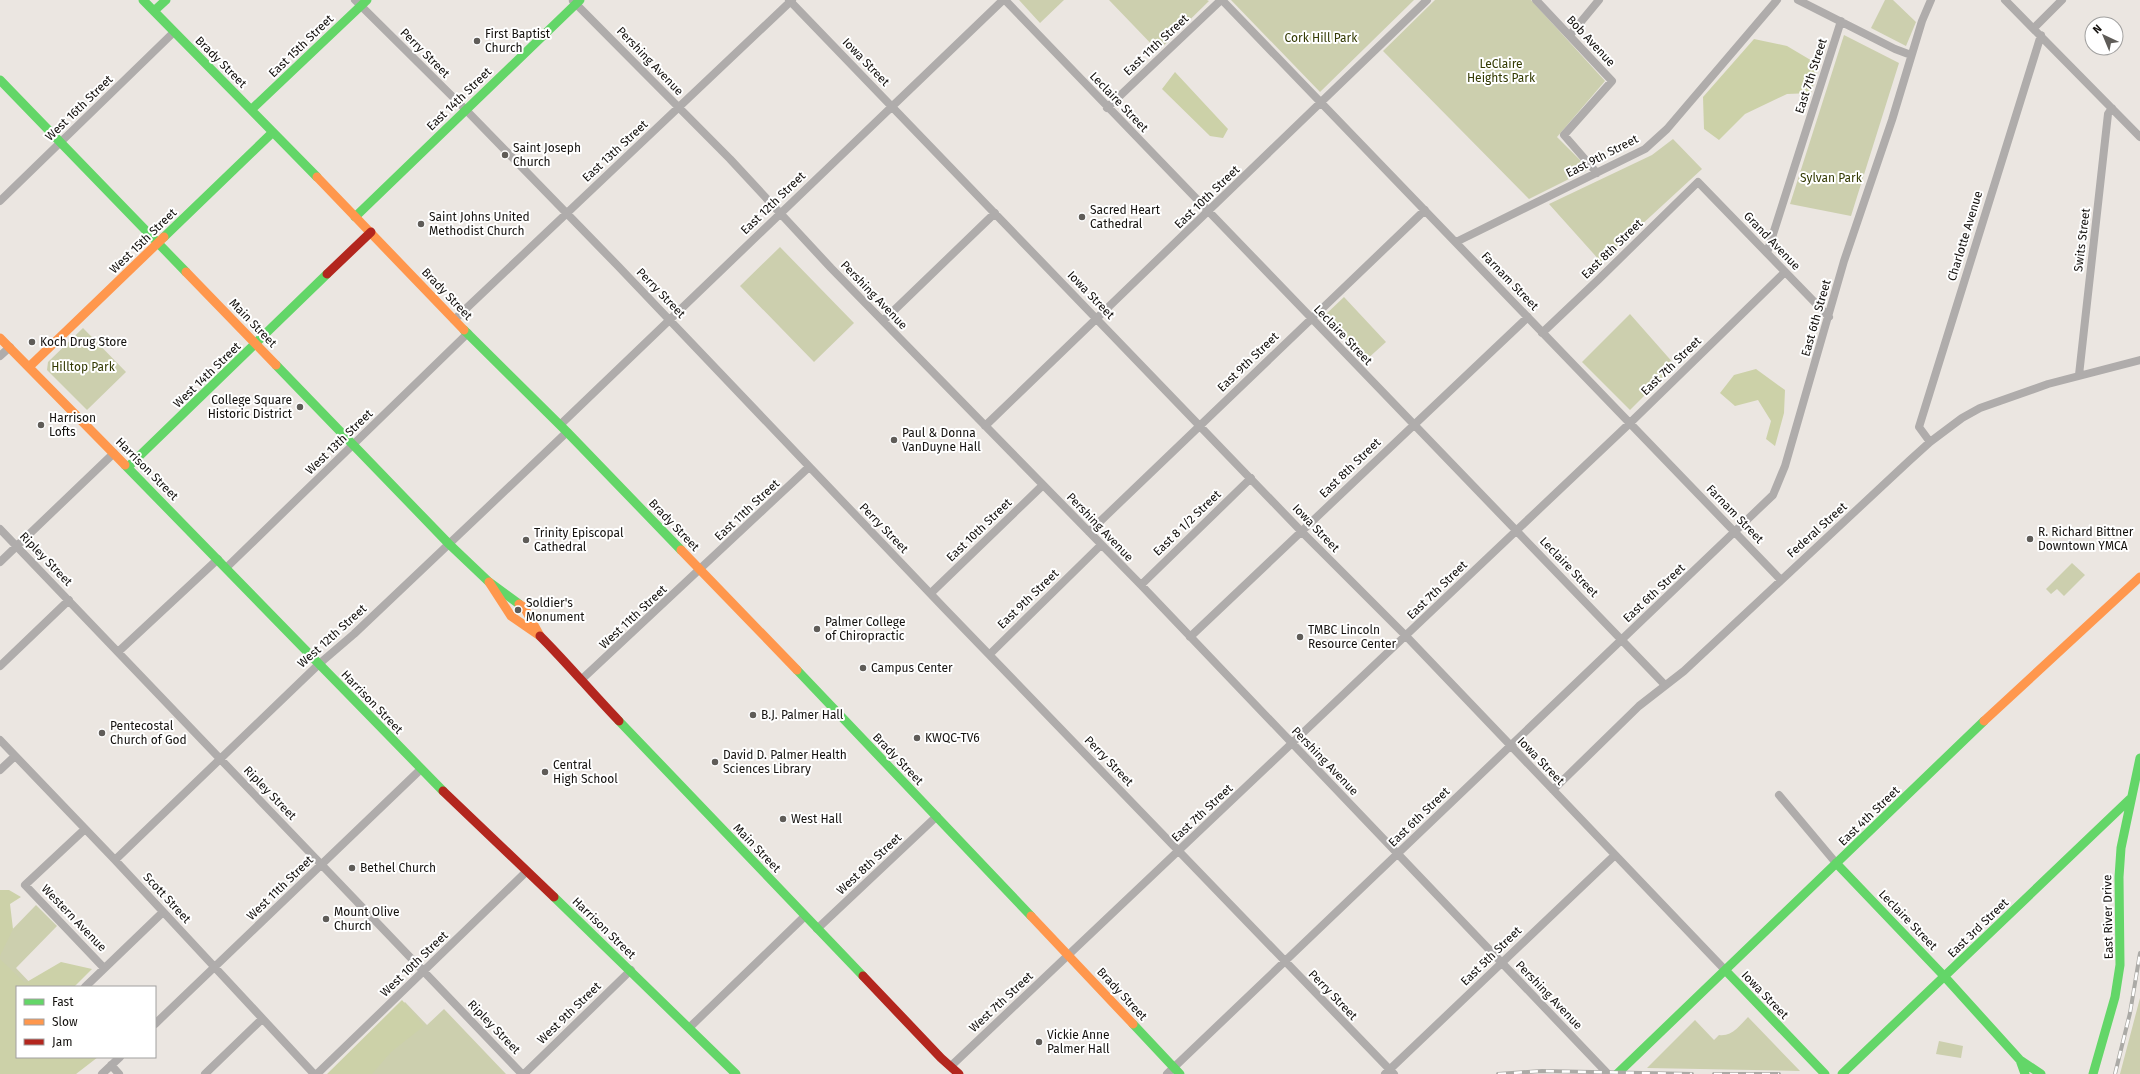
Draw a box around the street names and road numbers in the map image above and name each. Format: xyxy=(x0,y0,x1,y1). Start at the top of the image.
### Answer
street label: East 15th Street xyxy=(266,11,337,80)
street label: East 11th Street xyxy=(1121,11,1192,78)
street label: Bob Avenue xyxy=(1564,13,1618,69)
street label: Pershing Avenue xyxy=(614,24,686,98)
street label: Perry Street xyxy=(397,25,453,81)
street label: Brady Street xyxy=(192,33,250,91)
street label: Iowa Street xyxy=(840,35,893,89)
street label: East 7th Street xyxy=(1792,36,1830,115)
street label: East 14th Street xyxy=(424,64,495,133)
street label: Leclaire Street xyxy=(1087,69,1152,135)
street label: West 16th Street xyxy=(42,72,116,144)
street label: East 13th Street xyxy=(579,117,651,185)
street label: East 9th Street xyxy=(1564,131,1641,180)
street label: East 10th Street xyxy=(1172,162,1243,231)
street label: East 12th Street xyxy=(738,168,809,237)
street label: Charlotte Avenue xyxy=(1945,189,1985,283)
street label: West 15th Street xyxy=(107,205,180,276)
street label: Swits Street xyxy=(2071,207,2093,273)
street label: Grand Avenue xyxy=(1741,209,1803,273)
street label: East 8th Street xyxy=(1579,216,1646,282)
street label: Farnam Street xyxy=(1479,249,1542,314)
street label: Pershing Avenue xyxy=(838,258,910,332)
street label: Brady Street xyxy=(419,265,476,323)
street label: Perry Street xyxy=(634,265,689,321)
street label: Iowa Street xyxy=(1065,268,1118,322)
street label: East 6th Street xyxy=(1798,277,1834,358)
street label: Main Street xyxy=(226,296,280,351)
street label: Leclaire Street xyxy=(1311,302,1376,368)
street label: East 9th Street xyxy=(1215,329,1282,395)
street label: East 7th Street xyxy=(1638,333,1704,398)
street label: West 14th Street xyxy=(170,339,244,411)
street label: West 13th Street xyxy=(303,406,376,478)
street label: Harrison Street xyxy=(113,435,182,504)
street label: East 8th Street xyxy=(1317,435,1384,501)
street label: East 11th Street xyxy=(712,476,783,543)
street label: Farnam Street xyxy=(1704,482,1767,547)
street label: East 8 1/2 Street xyxy=(1150,487,1224,559)
street label: Pershing Avenue xyxy=(1064,490,1136,564)
street label: East 10th Street xyxy=(944,495,1015,564)
street label: Brady Street xyxy=(646,496,703,554)
street label: Federal Street xyxy=(1784,499,1850,560)
street label: Perry Street xyxy=(857,500,912,556)
street label: Iowa Street xyxy=(1290,501,1343,555)
street label: Ripley Street xyxy=(17,529,76,589)
street label: Leclaire Street xyxy=(1537,534,1602,600)
street label: East 7th Street xyxy=(1404,557,1470,622)
street label: East 6th Street xyxy=(1620,560,1688,625)
street label: East 9th Street xyxy=(995,566,1062,632)
street label: West 11th Street xyxy=(596,582,670,652)
street label: West 12th Street xyxy=(295,601,370,671)
street label: Harrison Street xyxy=(338,667,406,737)
street label: Pershing Avenue xyxy=(1289,724,1361,798)
street label: Brady Street xyxy=(870,730,927,788)
street label: Perry Street xyxy=(1082,733,1137,789)
street label: Iowa Street xyxy=(1515,734,1568,788)
street label: Ripley Street xyxy=(241,763,300,823)
street label: East 7th Street xyxy=(1169,781,1236,845)
street label: East 4th Street xyxy=(1836,783,1903,849)
street label: East 6th Street xyxy=(1386,784,1453,850)
street label: Main Street xyxy=(730,821,784,876)
street label: West 8th Street xyxy=(834,830,905,897)
street label: West 11th Street xyxy=(244,852,317,923)
street label: Scott Street xyxy=(140,870,194,926)
street label: East River Drive xyxy=(2100,874,2116,960)
street label: Western Avenue xyxy=(39,882,109,954)
street label: Leclaire Street xyxy=(1876,887,1941,953)
street label: Harrison Street xyxy=(569,894,639,962)
street label: East 3rd Street xyxy=(1945,895,2012,960)
street label: East 5th Street xyxy=(1458,923,1525,988)
street label: West 10th Street xyxy=(377,928,451,1000)
street label: Pershing Avenue xyxy=(1513,958,1585,1032)
street label: Brady Street xyxy=(1094,965,1150,1024)
street label: Perry Street xyxy=(1306,967,1361,1023)
street label: Iowa Street xyxy=(1739,968,1792,1022)
street label: West 7th Street xyxy=(966,969,1036,1035)
street label: West 9th Street xyxy=(534,979,604,1047)
street label: Ripley Street xyxy=(465,997,524,1057)

